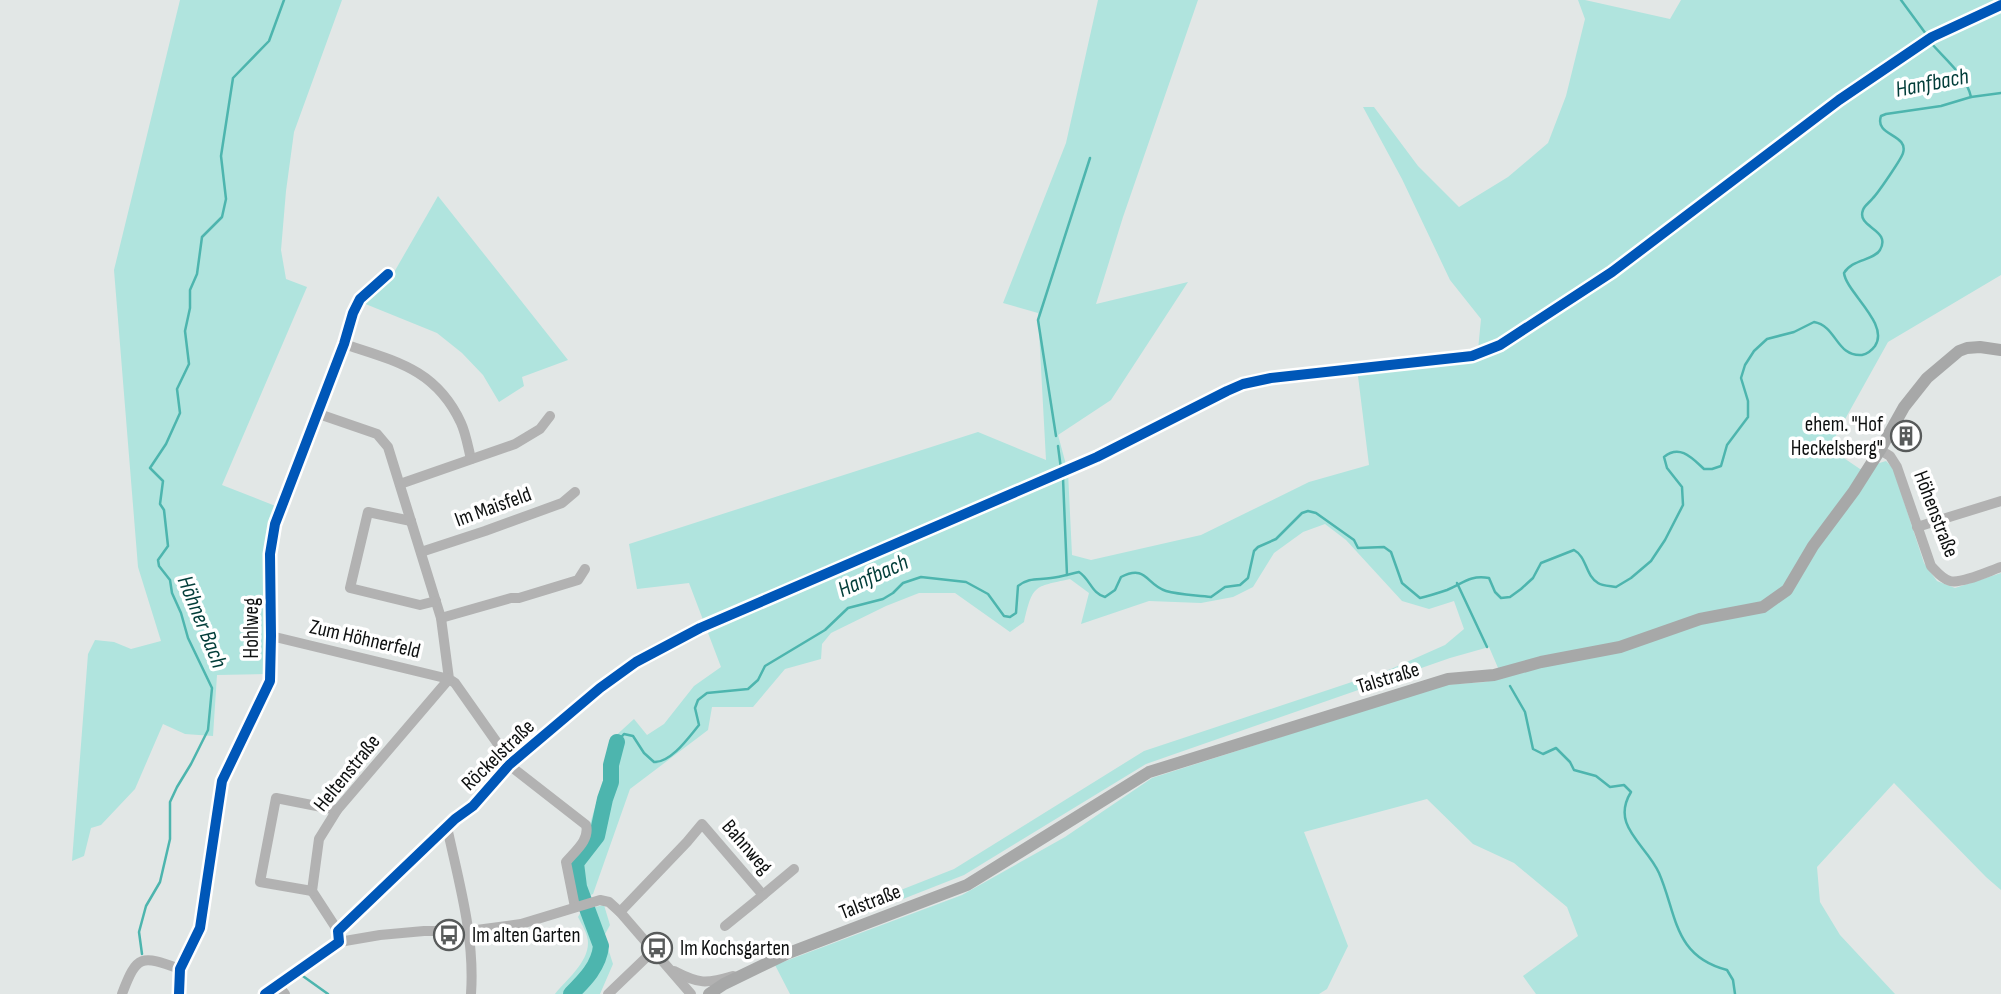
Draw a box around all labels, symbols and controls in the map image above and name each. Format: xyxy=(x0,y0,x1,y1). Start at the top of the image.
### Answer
water label: Hanfbach xyxy=(1893,62,1971,104)
place label: ehem. "Hof Heckelsberg" xyxy=(1791,412,1884,461)
building icon: ehem. "Hof Heckelsberg" xyxy=(1889,419,1923,453)
street label: Höhenstraße xyxy=(1908,467,1964,561)
street label: Im Maisfeld xyxy=(451,482,535,532)
water label: Hanfbach xyxy=(833,548,913,604)
water label: Höhner Bach xyxy=(171,572,233,673)
street label: Hohlweg xyxy=(239,598,264,658)
street label: Zum Höhnerfeld xyxy=(307,614,423,664)
street label: Talstraße xyxy=(1354,657,1422,699)
street label: Röckelstraße xyxy=(456,714,540,796)
street label: Heltenstraße xyxy=(308,730,386,816)
street label: Bahnweg xyxy=(717,815,777,879)
street label: Talstraße xyxy=(836,879,904,925)
bus stop icon: Im alten Garten xyxy=(432,918,466,952)
place label: Im alten Garten xyxy=(472,923,580,948)
bus stop icon: Im Kochsgarten xyxy=(640,931,674,965)
place label: Im Kochsgarten xyxy=(680,936,790,961)

